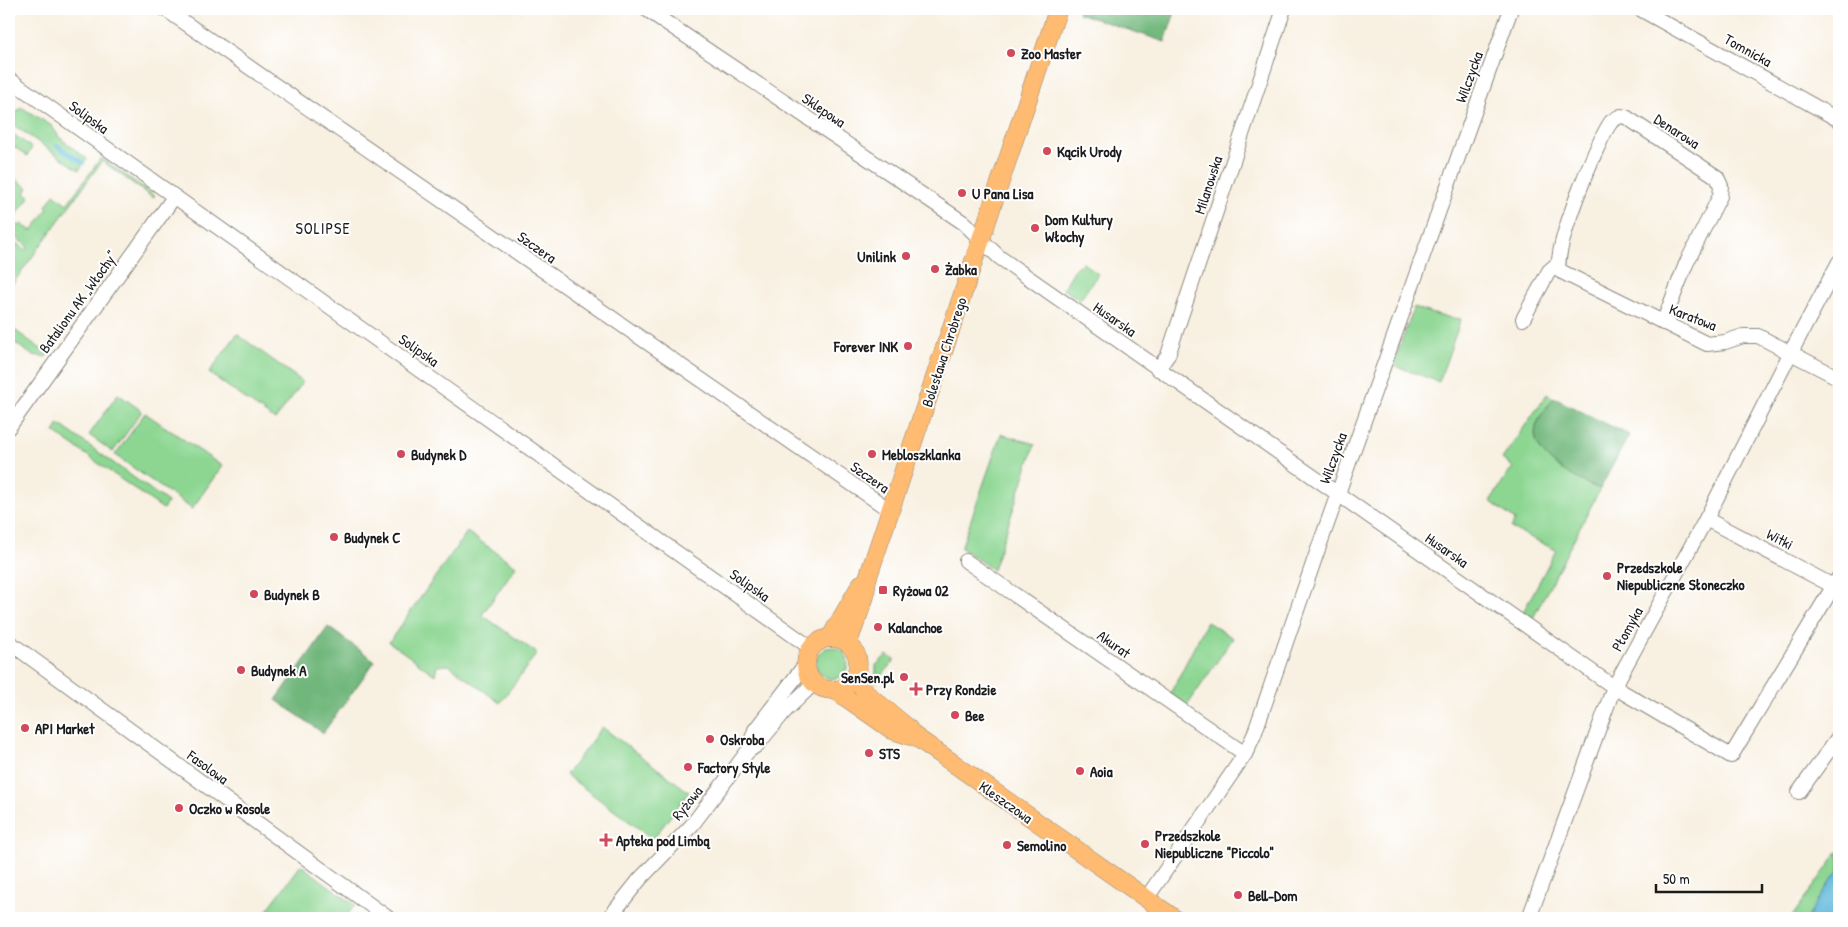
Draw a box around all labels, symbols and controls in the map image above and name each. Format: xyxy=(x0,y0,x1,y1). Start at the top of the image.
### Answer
street label: Tomnicka xyxy=(1720,28,1776,72)
place label: Zoo Master xyxy=(1021,43,1082,64)
marker: Zoo Master xyxy=(1005,47,1017,59)
street label: Wilczycka xyxy=(1450,48,1488,106)
street label: Sklepowa xyxy=(798,88,850,132)
street label: Solipska xyxy=(65,95,113,139)
street label: Denarowa xyxy=(1650,108,1704,154)
place label: Kącik Urody xyxy=(1057,141,1123,163)
marker: Kącik Urody xyxy=(1041,145,1053,157)
street label: Milanowska xyxy=(1189,153,1227,217)
place label: U Pana Lisa xyxy=(972,183,1034,204)
marker: U Pana Lisa xyxy=(956,187,968,199)
place label: Dom Kultury Włochy xyxy=(1045,209,1114,248)
district label: SOLIPSE xyxy=(295,217,351,239)
marker: Dom Kultury Włochy xyxy=(1029,222,1041,234)
street label: Szczera xyxy=(513,226,561,268)
street label: Batalionu AK „Włochy” xyxy=(34,246,122,357)
place label: Unilink xyxy=(857,246,897,267)
marker: Unilink xyxy=(900,250,912,262)
place label: Żabka xyxy=(945,259,977,280)
marker: Żabka xyxy=(929,263,941,275)
street label: Bolesława Chrobrego xyxy=(916,294,972,410)
street label: Husarska xyxy=(1089,297,1141,342)
street label: Karatowa xyxy=(1666,298,1720,336)
street label: Solipska xyxy=(395,329,443,371)
place label: Forever INK xyxy=(833,336,898,357)
marker: Forever INK xyxy=(902,340,914,352)
street label: Wilczycka xyxy=(1314,429,1352,487)
place label: Budynek D xyxy=(411,444,467,466)
place label: Mebloszklanka xyxy=(882,444,960,465)
marker: Budynek D xyxy=(395,448,407,460)
marker: Mebloszklanka xyxy=(866,448,878,460)
street label: Szczera xyxy=(846,456,894,498)
street label: Witki xyxy=(1763,523,1797,555)
place label: Budynek C xyxy=(344,527,400,549)
street label: Husarska xyxy=(1421,528,1473,573)
marker: Budynek C xyxy=(328,531,340,543)
place label: Przedszkole Niepubliczne Słoneczko xyxy=(1617,557,1745,596)
street label: Solipska xyxy=(726,564,774,606)
marker: Przedszkole Niepubliczne Słoneczko xyxy=(1601,570,1613,582)
place label: Ryżowa 02 xyxy=(893,580,950,602)
place label: Budynek B xyxy=(264,584,320,606)
marker: Ryżowa 02 xyxy=(877,584,889,596)
marker: Budynek B xyxy=(248,588,260,600)
street label: Płomyka xyxy=(1606,603,1648,655)
place label: Kalanchoe xyxy=(888,617,943,638)
marker: Kalanchoe xyxy=(872,621,884,633)
street label: Akurat xyxy=(1093,625,1136,664)
place label: Budynek A xyxy=(251,660,307,682)
marker: Budynek A xyxy=(235,664,247,676)
place label: SenSen.pl xyxy=(841,667,895,689)
marker: SenSen.pl xyxy=(898,671,910,683)
place label: Przy Rondzie xyxy=(926,679,996,701)
marker: Przy Rondzie xyxy=(910,683,922,695)
place label: Bee xyxy=(965,705,985,726)
marker: Bee xyxy=(949,709,961,721)
place label: API Market xyxy=(35,718,95,739)
marker: API Market xyxy=(19,722,31,734)
place label: Oskroba xyxy=(720,729,764,750)
marker: Oskroba xyxy=(704,733,716,745)
place label: STS xyxy=(879,743,900,764)
street label: Fasolowa xyxy=(182,744,233,789)
marker: STS xyxy=(863,747,875,759)
place label: Factory Style xyxy=(697,757,770,779)
marker: Factory Style xyxy=(682,761,694,773)
place label: Aoia xyxy=(1090,761,1113,782)
marker: Aoia xyxy=(1074,765,1086,777)
street label: Kleszczowa xyxy=(975,776,1037,828)
street label: Ryżowa xyxy=(667,781,707,825)
place label: Oczko w Rosole xyxy=(189,798,270,819)
marker: Oczko w Rosole xyxy=(173,802,185,814)
place label: Przedszkole Niepubliczne "Piccolo" xyxy=(1155,825,1274,864)
place label: Apteka pod Limbą xyxy=(616,830,711,852)
marker: Apteka pod Limbą xyxy=(600,834,612,846)
place label: Semolino xyxy=(1017,835,1066,856)
marker: Przedszkole Niepubliczne "Piccolo" xyxy=(1139,838,1151,850)
marker: Semolino xyxy=(1001,839,1013,851)
scale bar xyxy=(1656,862,1762,894)
text: 50 m xyxy=(1663,868,1690,889)
place label: Bell-Dom xyxy=(1248,885,1297,906)
marker: Bell-Dom xyxy=(1232,889,1244,901)

